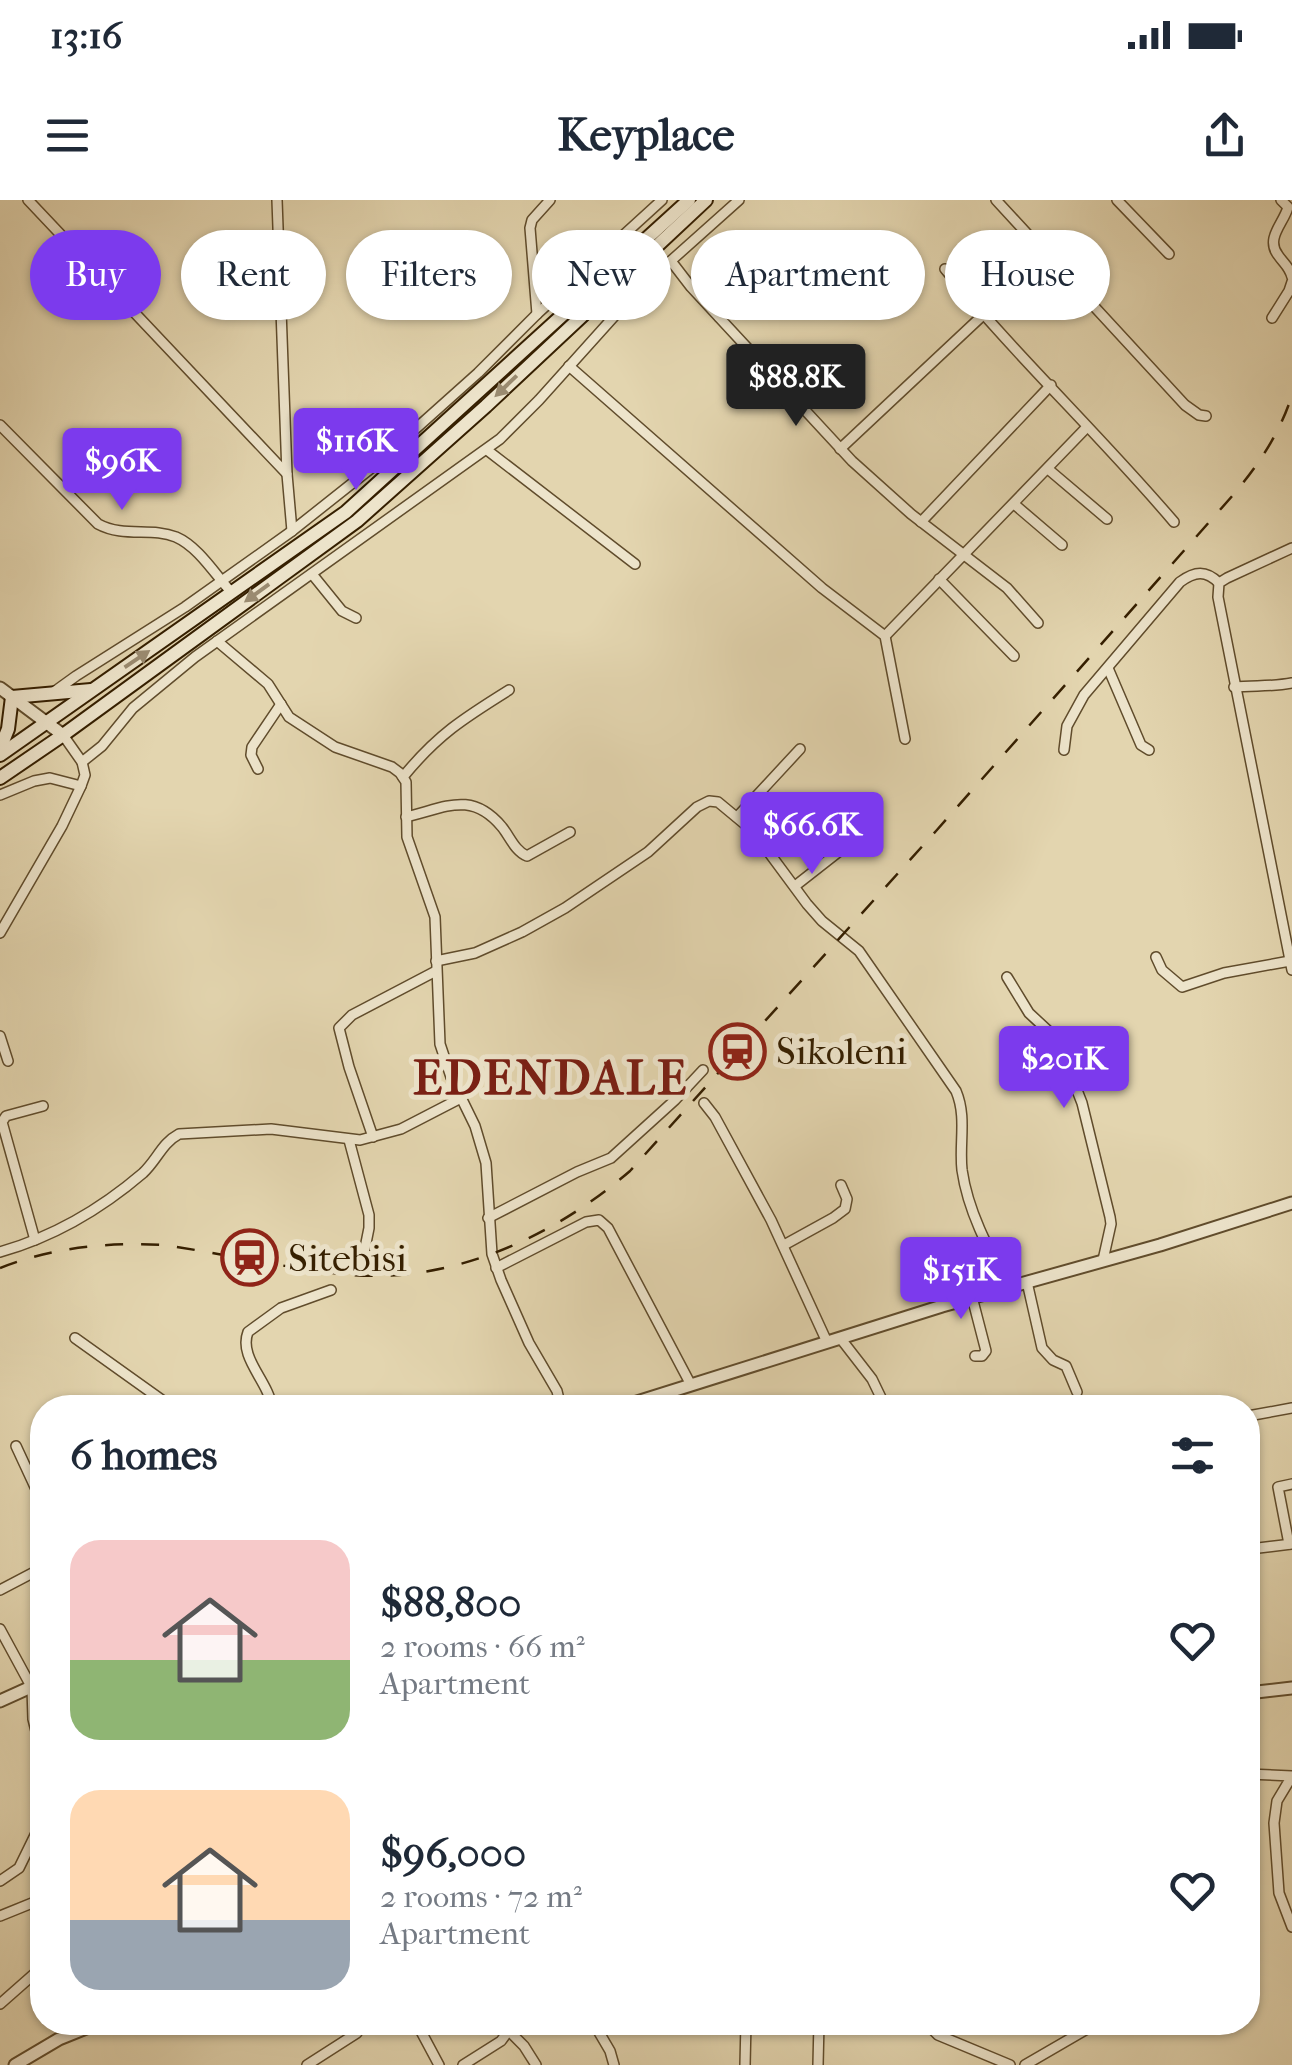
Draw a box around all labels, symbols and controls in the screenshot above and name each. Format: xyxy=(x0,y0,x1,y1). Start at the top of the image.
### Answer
text: 13:16 xyxy=(50,13,122,58)
icon: menu xyxy=(40,108,95,163)
icon: share xyxy=(1197,108,1252,163)
text: Keyplace xyxy=(558,109,734,162)
chip: Buy xyxy=(30,230,161,320)
chip: Rent xyxy=(181,230,326,320)
chip: Filters xyxy=(346,230,512,320)
chip: New xyxy=(532,230,671,320)
chip: Apartment xyxy=(691,230,925,320)
chip: House xyxy=(945,230,1110,320)
pin: $88.8K xyxy=(715,344,877,429)
text: $88.8K xyxy=(748,358,844,395)
one-way arrow xyxy=(495,374,519,397)
pin: $116K xyxy=(286,408,426,493)
text: $116K xyxy=(316,422,396,459)
pin: $96K xyxy=(63,428,181,513)
text: $96K xyxy=(85,442,159,479)
one-way arrow xyxy=(243,583,270,602)
one-way arrow xyxy=(123,650,150,669)
pin: $66.6K xyxy=(731,792,893,877)
text: $66.6K xyxy=(762,806,862,843)
station icon: Sikoleni xyxy=(707,1021,767,1081)
pin: $201K xyxy=(994,1026,1134,1111)
place label: Sikoleni xyxy=(776,1029,907,1074)
text: $201K xyxy=(1021,1040,1107,1077)
district label: EDENDALE xyxy=(413,1050,689,1106)
station icon: Sitebisi xyxy=(219,1228,279,1288)
place label: Sitebisi xyxy=(288,1236,407,1281)
pin: $151K xyxy=(891,1237,1031,1322)
text: $151K xyxy=(922,1251,1000,1288)
icon: filters xyxy=(1165,1428,1220,1483)
text: 6 homes xyxy=(70,1431,217,1480)
text: $88,800 xyxy=(380,1579,521,1628)
icon: home xyxy=(150,1580,270,1700)
icon: heart xyxy=(1165,1613,1220,1668)
text: 2 rooms · 66 m² xyxy=(380,1628,585,1665)
text: Apartment xyxy=(380,1665,530,1702)
text: $96,000 xyxy=(380,1829,526,1878)
icon: home xyxy=(150,1830,270,1950)
icon: heart xyxy=(1165,1863,1220,1918)
text: 2 rooms · 72 m² xyxy=(380,1878,582,1915)
text: Apartment xyxy=(380,1915,530,1952)

